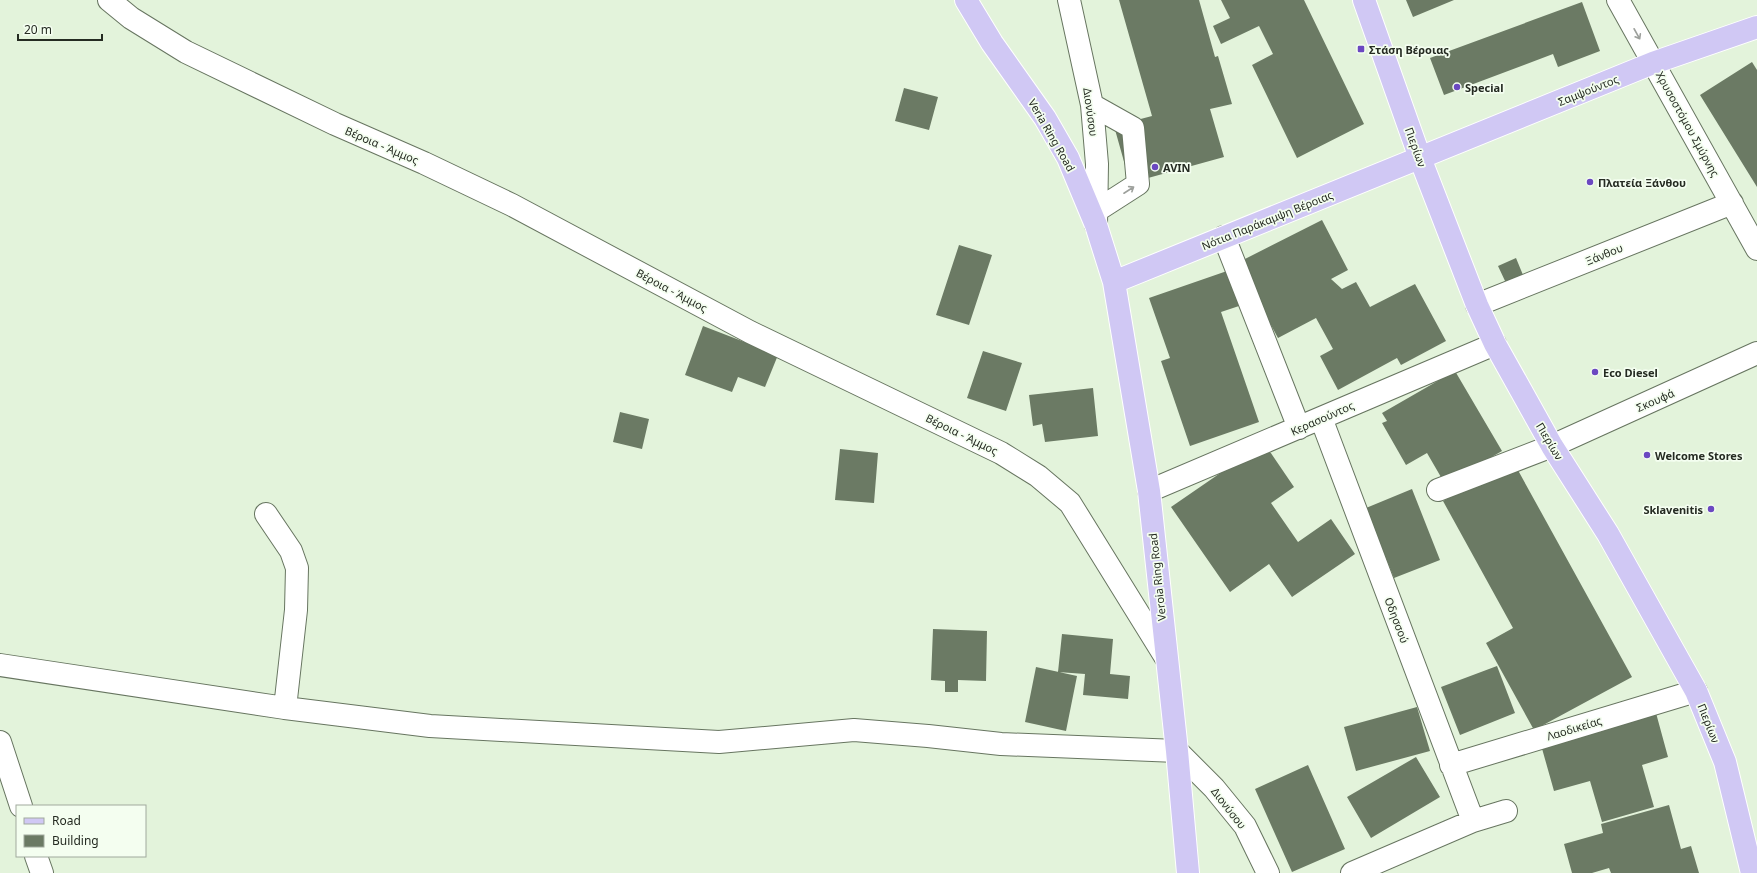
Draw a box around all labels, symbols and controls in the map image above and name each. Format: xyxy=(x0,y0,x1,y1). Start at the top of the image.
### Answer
scale bar xyxy=(18,16,102,42)
text: 20 m xyxy=(24,21,52,38)
one-way arrow xyxy=(1634,28,1642,40)
place label: Στάση Βέροιας xyxy=(1369,42,1449,57)
marker: Στάση Βέροιας xyxy=(1356,44,1366,54)
street label: Χρυσοστόμου Σμύρνης xyxy=(1653,69,1723,179)
street label: Σαμψούντος xyxy=(1556,71,1620,109)
place label: Special xyxy=(1465,80,1503,95)
marker: Special xyxy=(1452,82,1462,92)
street label: Διονύσου xyxy=(1080,87,1102,137)
street label: Veria Ring Road xyxy=(1025,96,1079,174)
street label: Βέροια - Άμμος xyxy=(343,123,421,167)
street label: Πιερίων xyxy=(1402,125,1430,169)
place label: AVIN xyxy=(1163,160,1191,175)
marker: AVIN xyxy=(1150,162,1160,172)
place label: Πλατεία Ξάνθου xyxy=(1598,175,1686,190)
marker: Πλατεία Ξάνθου xyxy=(1585,177,1595,187)
one-way arrow xyxy=(1123,186,1135,194)
street label: Νότια Παράκαμψη Βέροιας xyxy=(1199,187,1335,253)
street label: Ξάνθου xyxy=(1583,240,1625,268)
street label: Βέροια - Άμμος xyxy=(634,265,710,315)
place label: Eco Diesel xyxy=(1603,365,1658,380)
marker: Eco Diesel xyxy=(1590,367,1600,377)
street label: Σκουφά xyxy=(1634,385,1677,415)
street label: Κερασούντος xyxy=(1288,397,1356,439)
street label: Βέροια - Άμμος xyxy=(923,410,1001,458)
street label: Πιερίων xyxy=(1533,420,1567,463)
place label: Welcome Stores xyxy=(1655,448,1743,463)
marker: Welcome Stores xyxy=(1642,450,1652,460)
place label: Sklavenitis xyxy=(1643,502,1703,517)
marker: Sklavenitis xyxy=(1706,504,1716,514)
street label: Verοia Ring Road xyxy=(1145,532,1169,622)
street label: Οδησσού xyxy=(1381,595,1413,645)
street label: Πιερίων xyxy=(1694,701,1724,745)
street label: Λαοδικείας xyxy=(1545,713,1603,743)
street label: Διονύσου xyxy=(1208,784,1250,832)
legend xyxy=(16,805,146,857)
text: Road xyxy=(52,812,81,829)
text: Building xyxy=(52,832,99,849)

